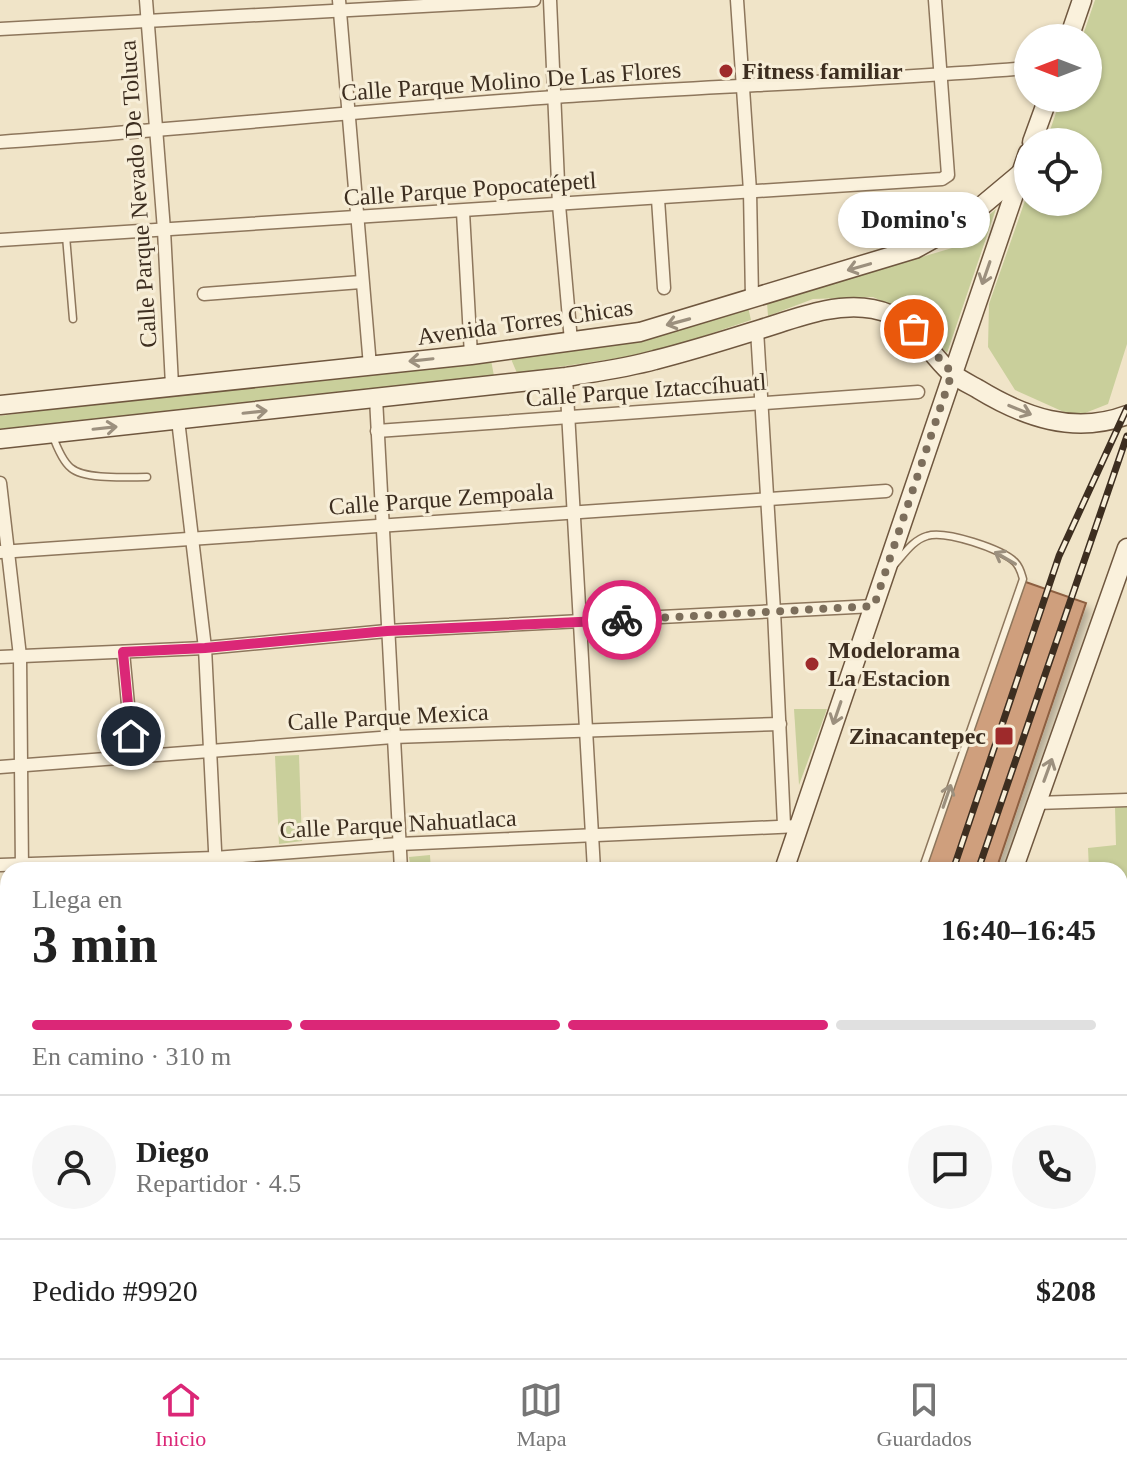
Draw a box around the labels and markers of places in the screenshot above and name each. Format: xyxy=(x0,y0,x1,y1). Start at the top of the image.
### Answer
place label: Fitness familiar xyxy=(742,58,903,84)
marker: Fitness familiar xyxy=(717,62,735,80)
callout: Domino's xyxy=(838,193,990,249)
pin xyxy=(880,295,948,363)
place label: Modelorama La Estacion xyxy=(828,637,960,691)
marker: Modelorama La Estacion xyxy=(803,655,821,673)
pin xyxy=(97,702,165,770)
place label: Zinacantepec xyxy=(849,723,986,749)
marker: Zinacantepec xyxy=(993,725,1015,747)

